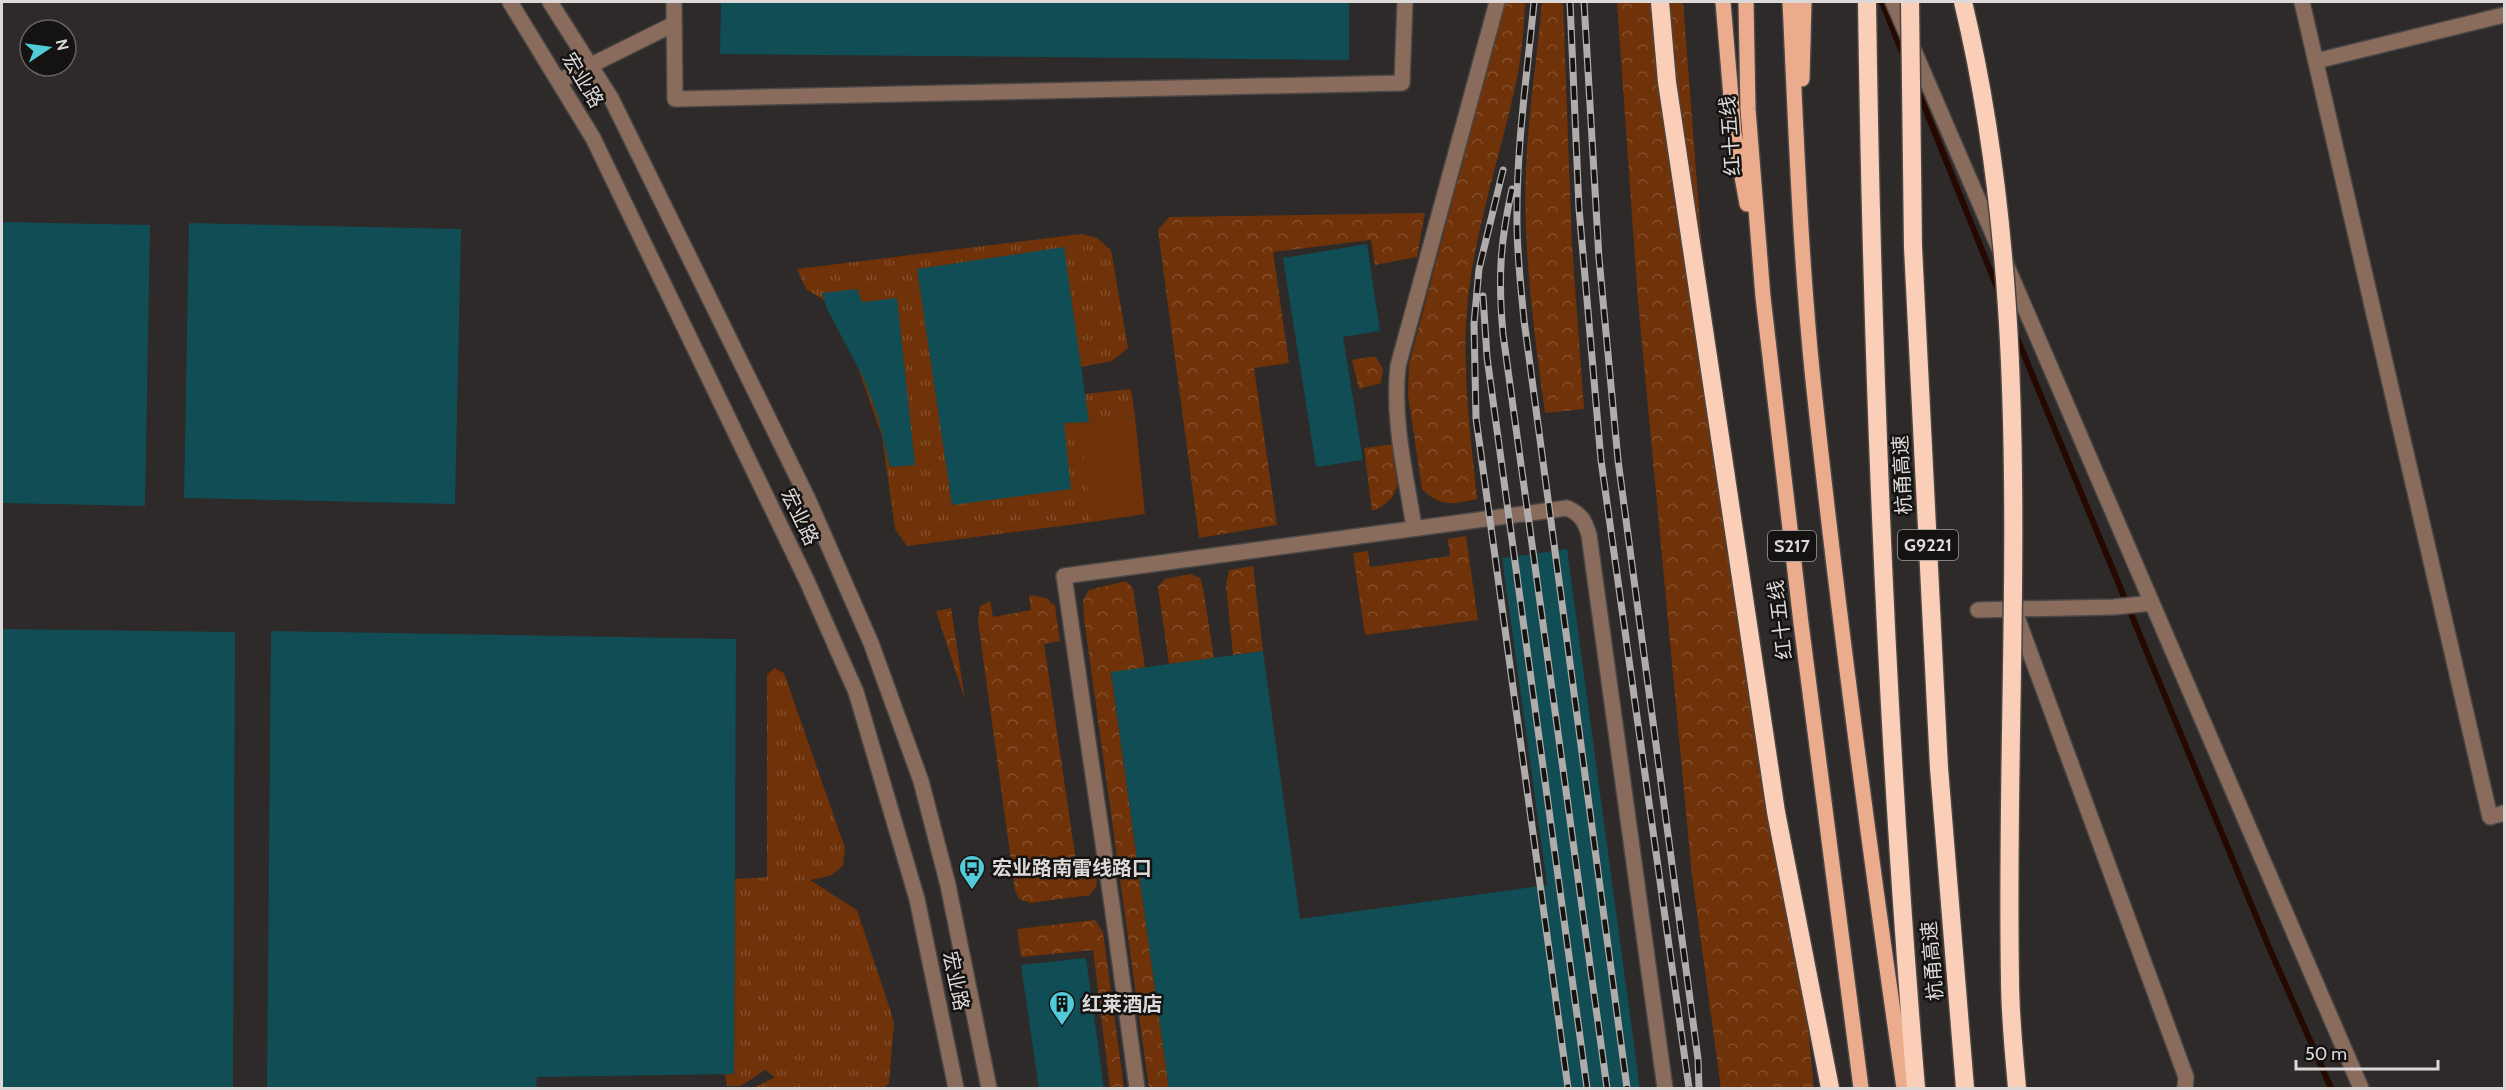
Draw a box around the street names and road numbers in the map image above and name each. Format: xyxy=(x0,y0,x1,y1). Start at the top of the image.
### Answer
street label: 宏业路 xyxy=(557,48,609,112)
street label: 红十五线 xyxy=(1715,95,1745,177)
street label: 杭甬高速 xyxy=(1888,434,1916,516)
street label: 宏业路 xyxy=(776,485,824,549)
road number: G9221 xyxy=(1898,530,1958,560)
road number: S217 xyxy=(1768,531,1816,561)
street label: 红十五线 xyxy=(1763,579,1797,661)
street label: 杭甬高速 xyxy=(1917,920,1947,1002)
street label: 宏业路 xyxy=(938,949,974,1013)

